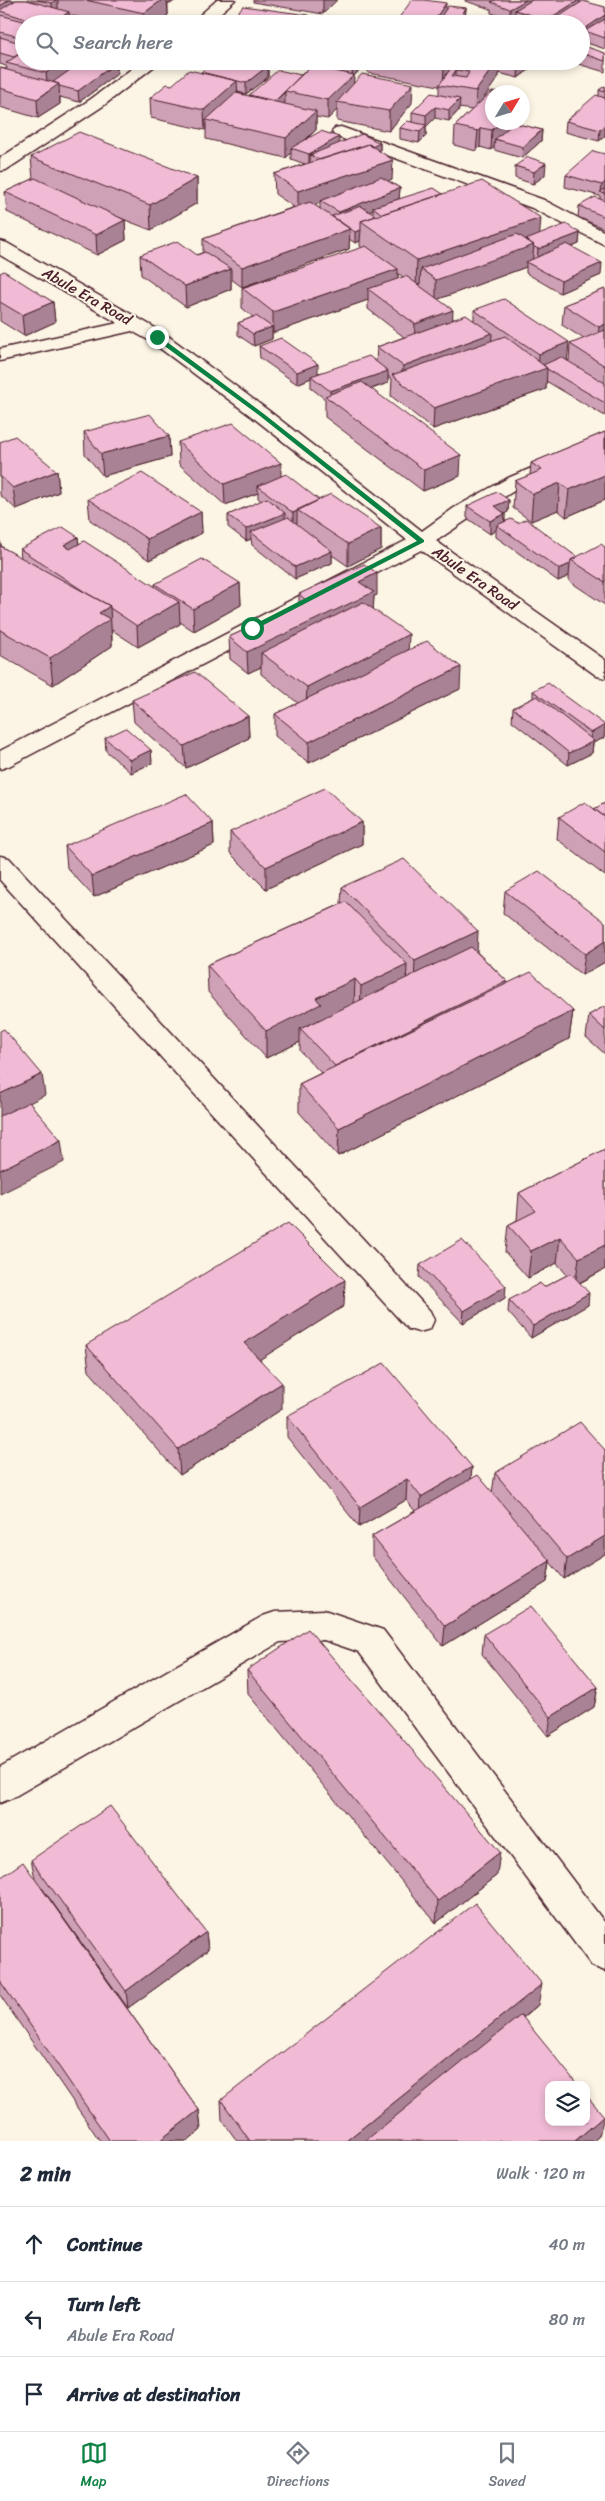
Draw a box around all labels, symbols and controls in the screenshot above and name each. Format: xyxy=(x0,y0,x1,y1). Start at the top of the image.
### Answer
search box xyxy=(15,15,590,70)
text: Search here xyxy=(73,26,173,59)
icon: search xyxy=(33,29,61,57)
north arrow xyxy=(485,85,530,130)
street label: Abule Era Road xyxy=(36,259,138,333)
route end xyxy=(146,326,169,349)
street label: Abule Era Road xyxy=(426,538,524,618)
route start xyxy=(241,617,264,640)
map controls xyxy=(545,2081,590,2126)
button: layers xyxy=(545,2081,590,2126)
text: 2 min xyxy=(20,2155,71,2193)
text: Walk · 120 m xyxy=(496,2159,585,2188)
text: Continue xyxy=(67,2228,143,2261)
icon: ahead xyxy=(20,2230,48,2258)
text: 40 m xyxy=(548,2230,585,2259)
text: Turn left xyxy=(67,2288,140,2321)
icon: left xyxy=(20,2305,48,2333)
text: 80 m xyxy=(549,2305,585,2334)
text: Abule Era Road xyxy=(67,2321,174,2350)
text: Arrive at destination xyxy=(67,2378,240,2411)
icon: arrive xyxy=(20,2380,48,2408)
tab: Map xyxy=(80,2439,108,2494)
tab: Directions xyxy=(267,2439,329,2494)
tab: Saved xyxy=(489,2439,525,2494)

